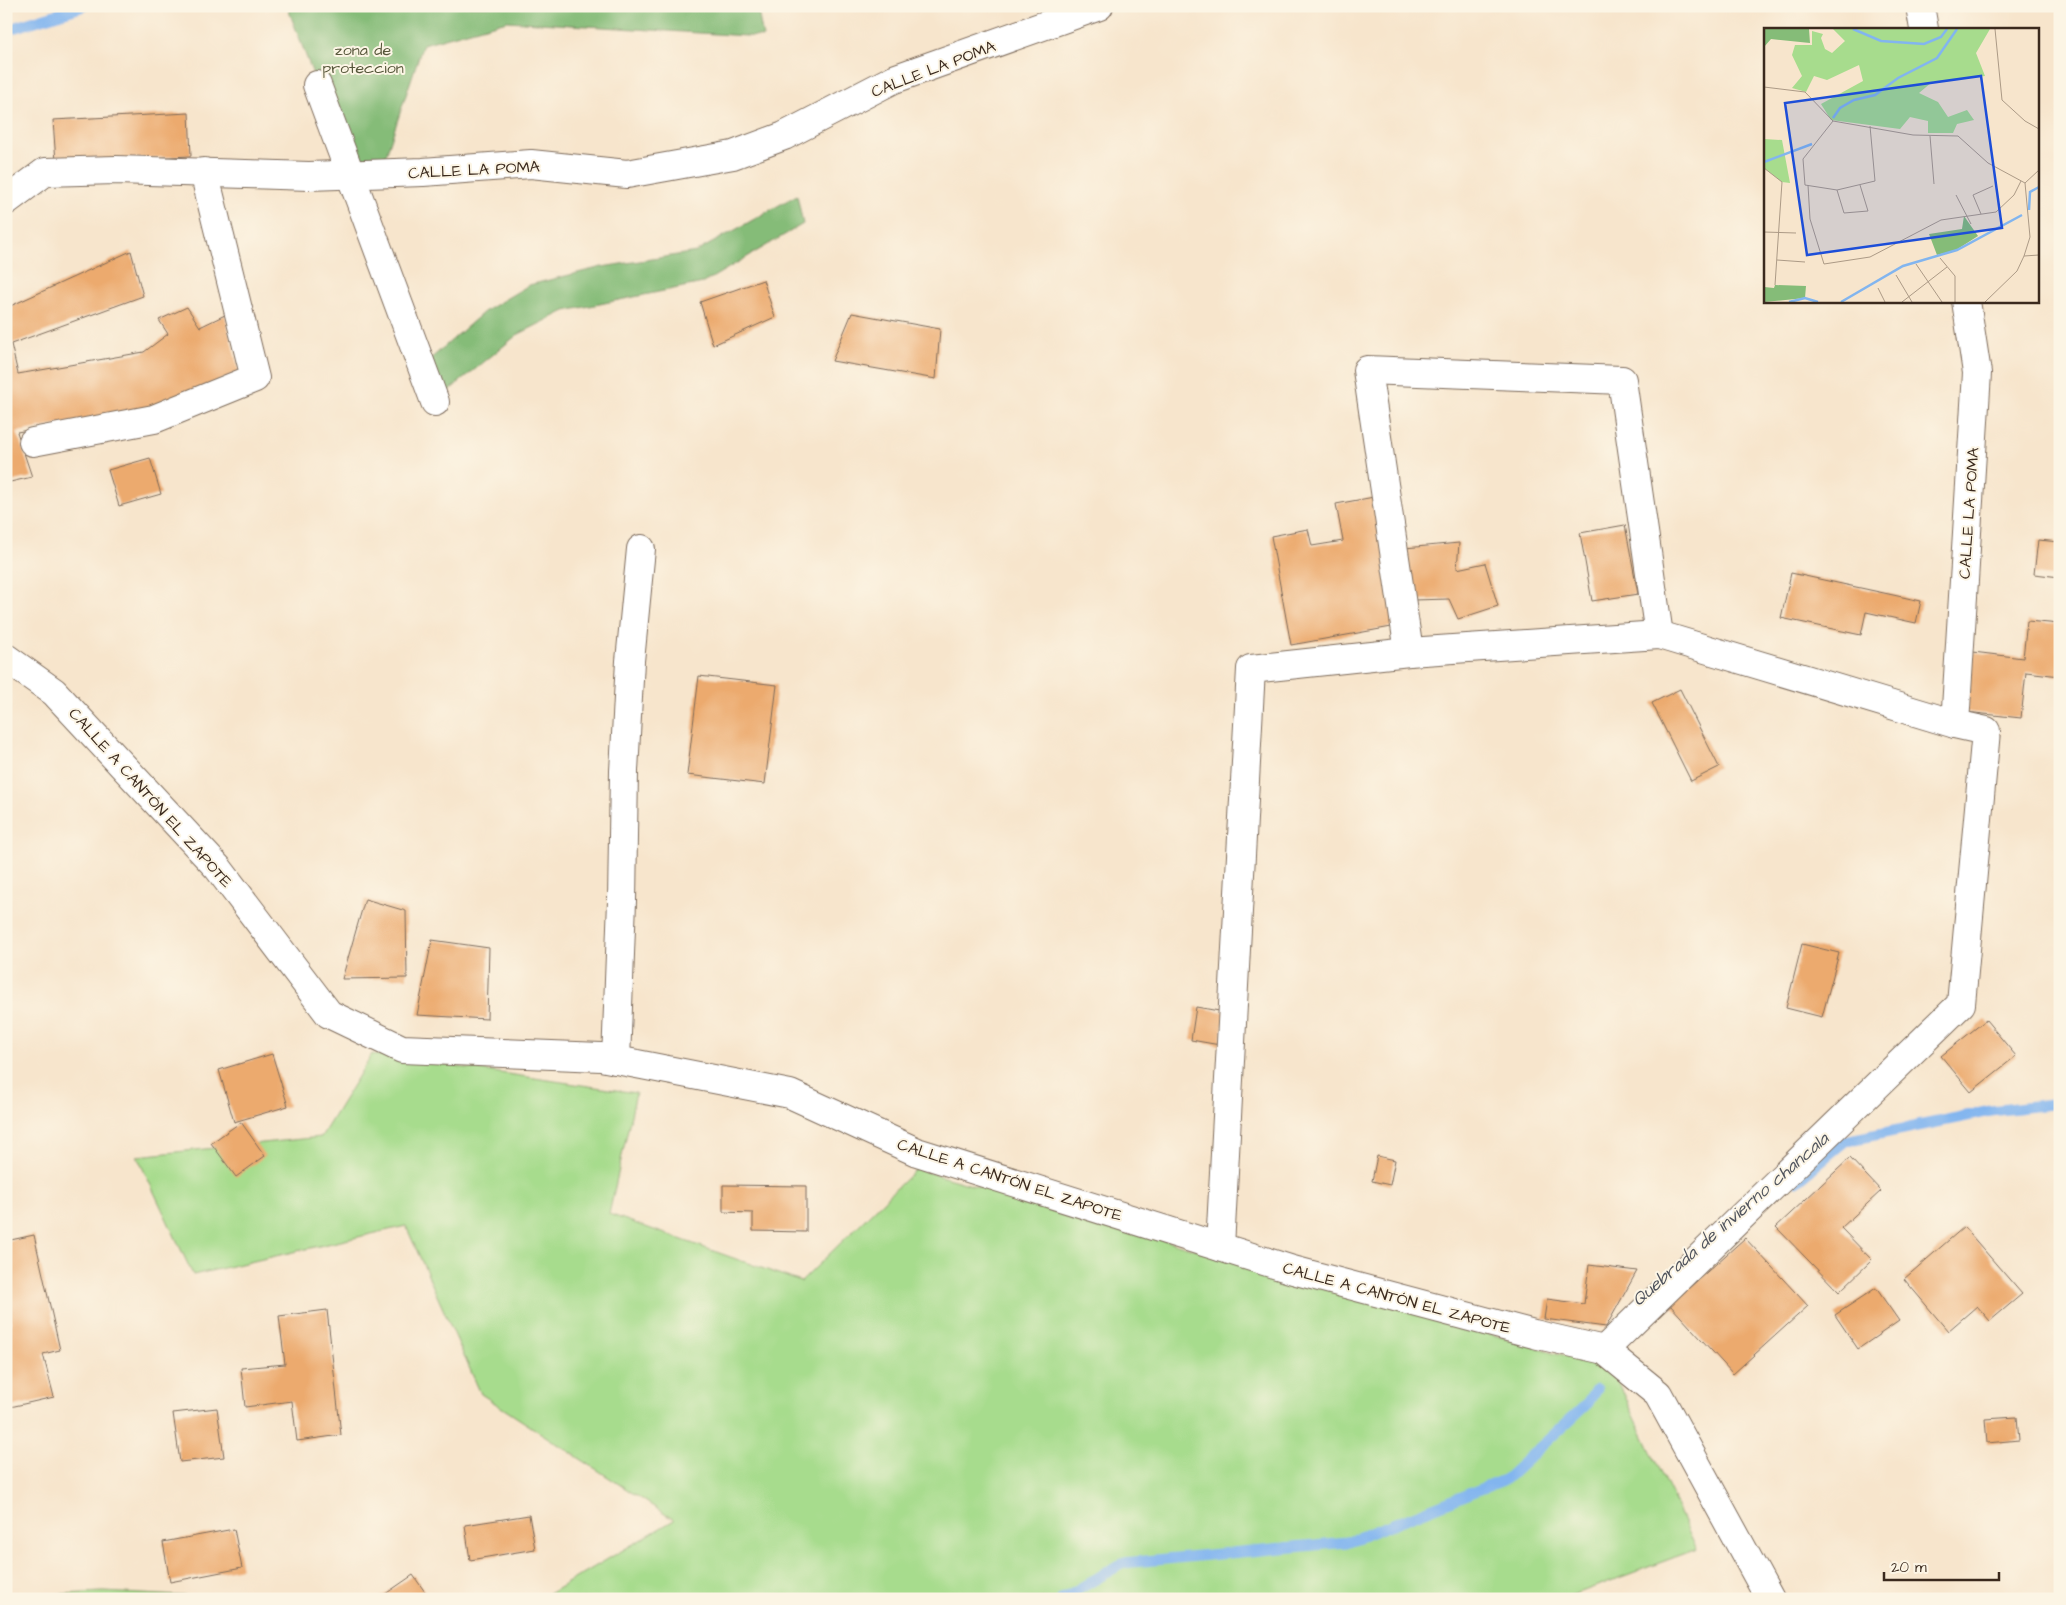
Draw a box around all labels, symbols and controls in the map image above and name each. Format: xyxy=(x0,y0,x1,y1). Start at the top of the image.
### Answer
inset map xyxy=(1764,28,2038,302)
street label: CALLE LA POMA xyxy=(868,35,999,103)
park label: zona de proteccion xyxy=(322,39,404,79)
street label: CALLE LA POMA xyxy=(408,156,540,184)
street label: CALLE LA POMA xyxy=(1953,447,1985,580)
street label: CALLE A CANTÓN EL ZAPOTE xyxy=(63,703,237,893)
water label: Quebrada de invierno chancala xyxy=(1626,1126,1835,1312)
street label: CALLE A CANTÓN EL ZAPOTE xyxy=(894,1133,1125,1227)
street label: CALLE A CANTÓN EL ZAPOTE xyxy=(1280,1257,1514,1339)
scale bar xyxy=(1884,1550,1998,1582)
text: 20 m xyxy=(1891,1557,1927,1578)

